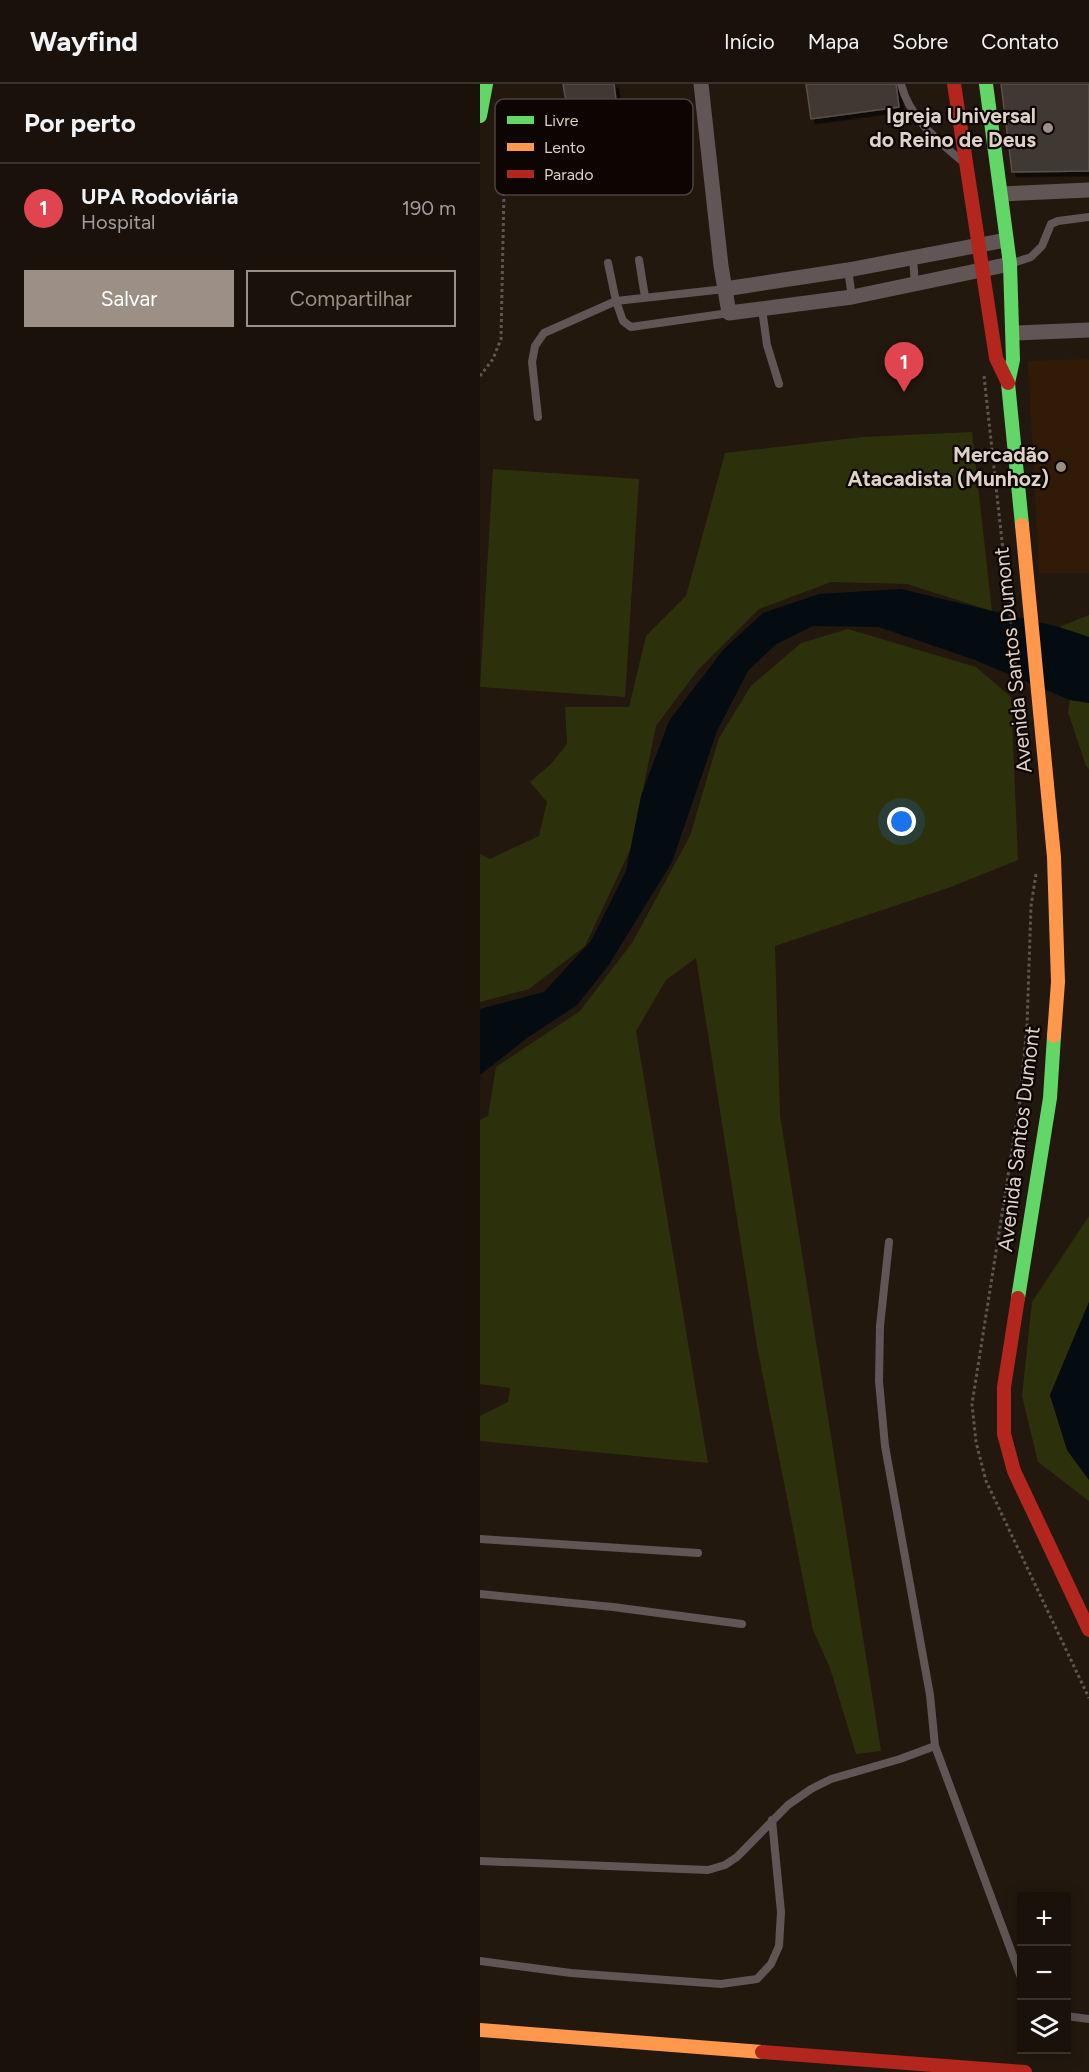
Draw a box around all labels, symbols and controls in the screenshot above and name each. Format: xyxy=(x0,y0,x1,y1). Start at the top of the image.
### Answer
text: Wayfind xyxy=(30,24,138,58)
text: Início xyxy=(724,29,775,54)
text: Mapa xyxy=(808,29,859,54)
text: Sobre xyxy=(892,29,948,54)
text: Contato xyxy=(981,29,1059,54)
legend xyxy=(495,99,693,195)
place label: Igreja Universal do Reino de Deus xyxy=(869,103,1036,152)
text: Por perto xyxy=(24,107,136,139)
text: Livre xyxy=(544,111,579,130)
marker: Igreja Universal do Reino de Deus xyxy=(1041,121,1055,135)
text: Lento xyxy=(544,138,585,157)
text: Parado xyxy=(544,165,594,184)
text: UPA Rodoviária xyxy=(81,183,239,210)
text: 1 xyxy=(39,196,48,220)
text: 190 m xyxy=(402,196,456,220)
text: Hospital xyxy=(81,210,156,234)
button: Salvar xyxy=(24,270,234,327)
button: Compartilhar xyxy=(246,270,456,327)
pin: 1 xyxy=(884,342,924,392)
place label: Mercadão Atacadista (Munhoz) xyxy=(848,442,1049,491)
marker: Mercadão Atacadista (Munhoz) xyxy=(1054,460,1068,474)
street label: Avenida Santos Dumont xyxy=(988,546,1037,774)
your location xyxy=(887,807,916,836)
street label: Avenida Santos Dumont xyxy=(992,1025,1045,1253)
map controls xyxy=(1017,1892,1071,2054)
button: + xyxy=(1017,1892,1071,1946)
button: − xyxy=(1017,1946,1071,2000)
button: layers xyxy=(1017,2000,1071,2054)

